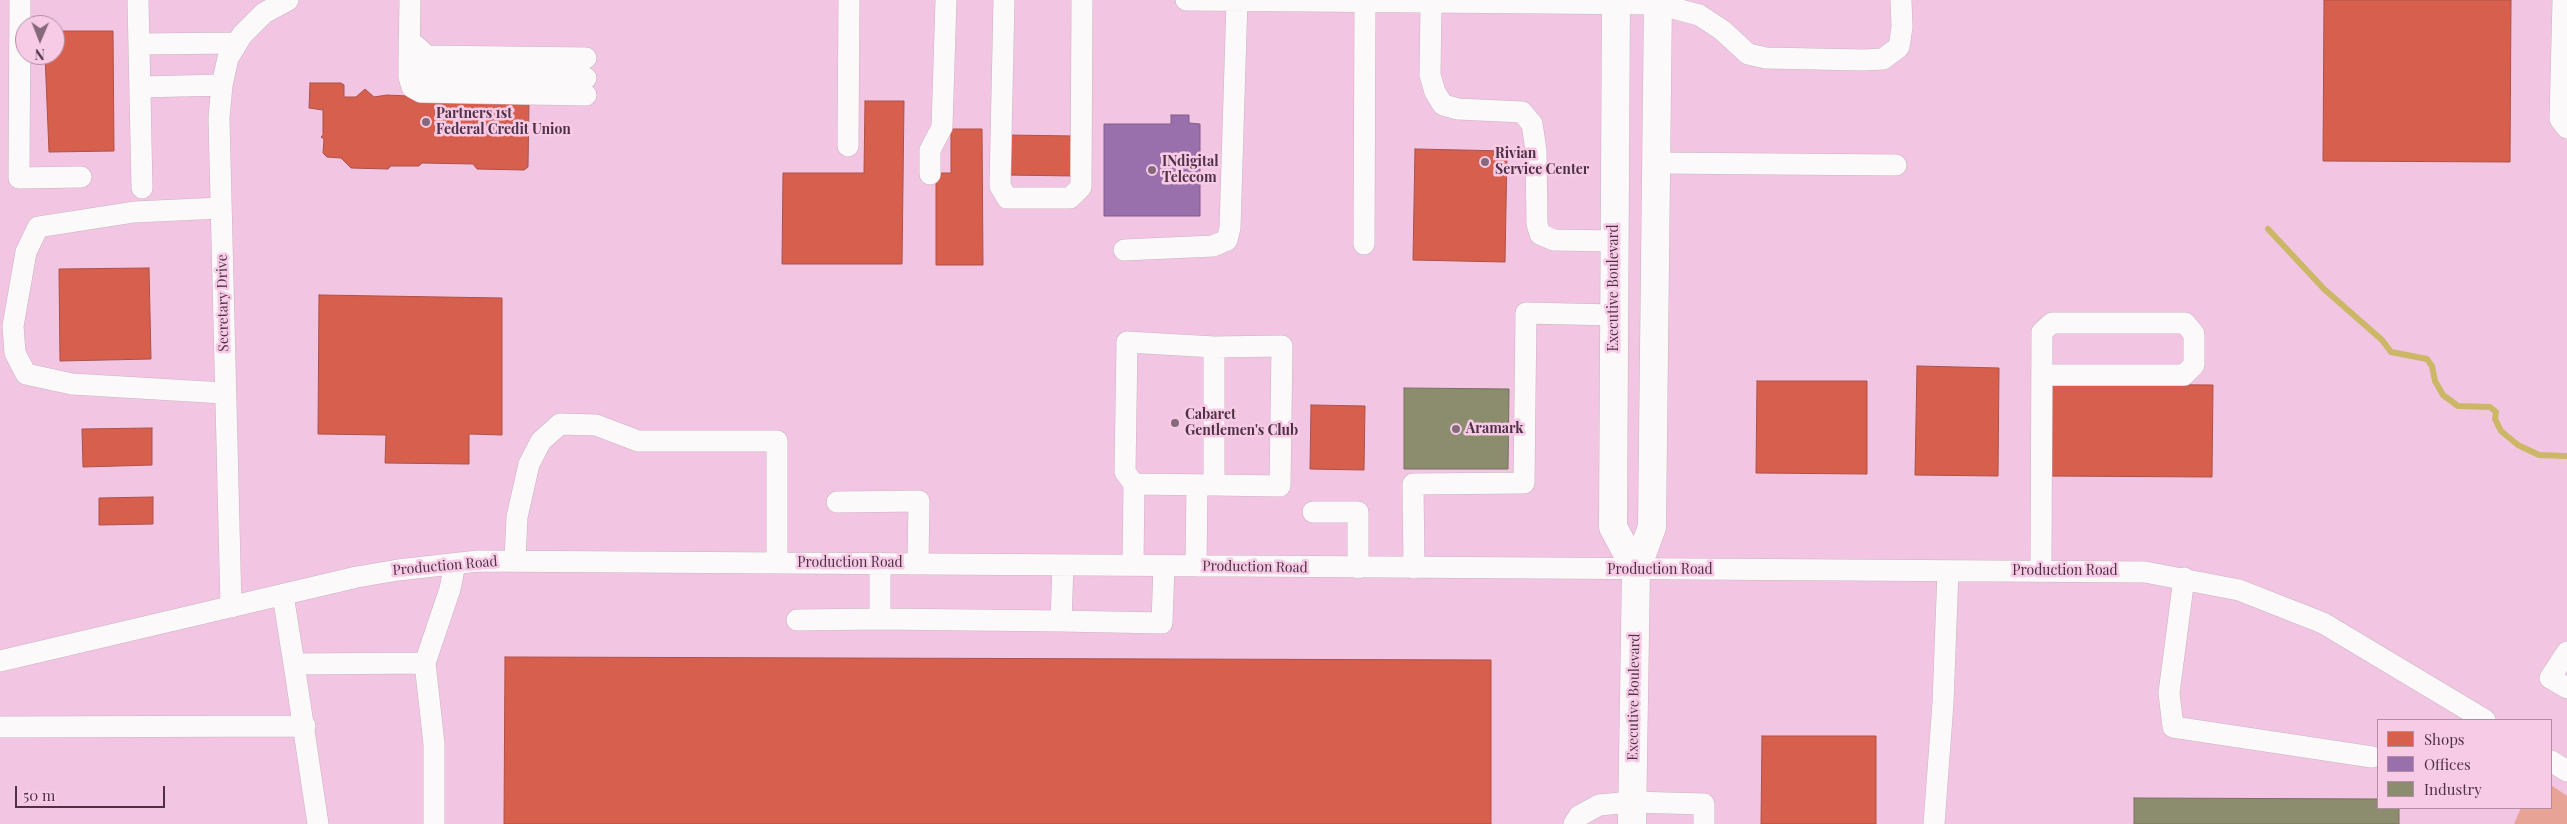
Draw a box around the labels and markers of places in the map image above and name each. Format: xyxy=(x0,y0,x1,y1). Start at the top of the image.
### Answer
place label: Partners 1st Federal Credit Union xyxy=(436,106,571,138)
marker: Partners 1st Federal Credit Union xyxy=(420,116,432,128)
place label: Rivian Service Center xyxy=(1495,146,1589,178)
place label: INdigital Telecom xyxy=(1162,154,1219,186)
marker: Rivian Service Center xyxy=(1479,156,1491,168)
marker: INdigital Telecom xyxy=(1146,164,1158,176)
place label: Cabaret Gentlemen's Club xyxy=(1185,407,1298,440)
marker: Cabaret Gentlemen's Club xyxy=(1169,417,1181,429)
place label: Aramark xyxy=(1466,421,1523,437)
marker: Aramark xyxy=(1450,423,1462,435)

